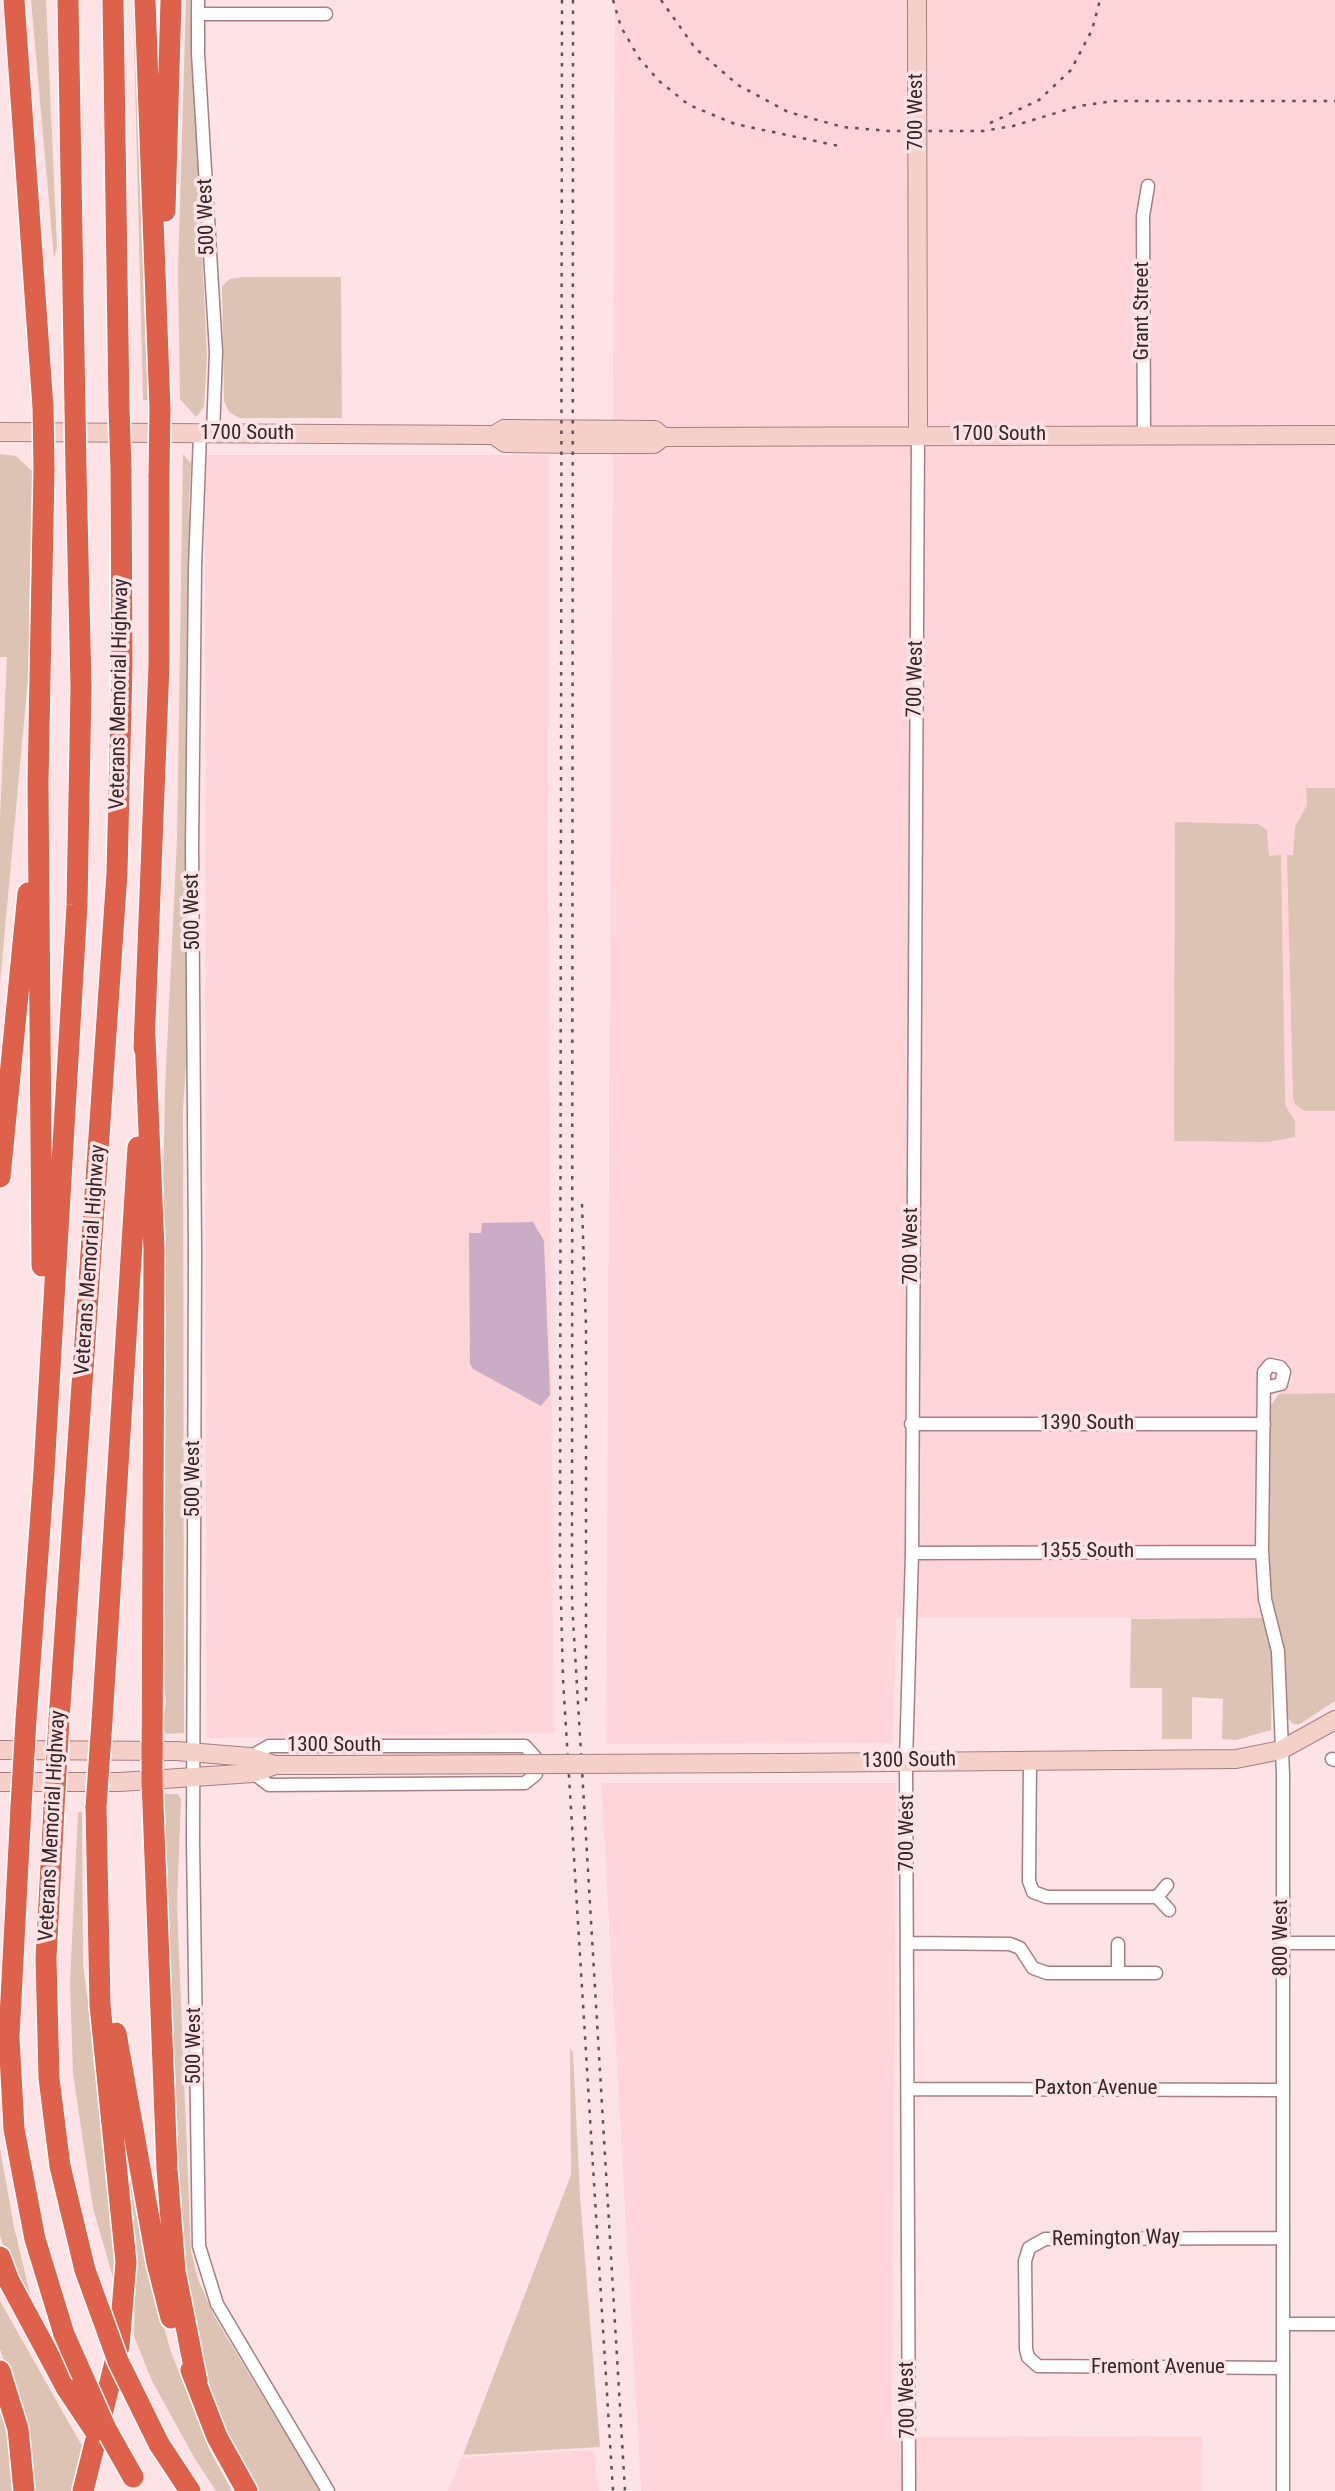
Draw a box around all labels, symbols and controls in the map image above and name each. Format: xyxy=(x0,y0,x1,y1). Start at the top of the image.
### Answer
street label: 700 West xyxy=(904,73,930,151)
street label: 500 West xyxy=(193,178,221,256)
street label: Grant Street xyxy=(1130,262,1156,360)
street label: 1700 South xyxy=(200,421,294,447)
street label: 1700 South xyxy=(952,422,1046,448)
street label: Veterans Memorial Highway xyxy=(105,578,135,810)
street label: 700 West xyxy=(903,640,929,718)
street label: 500 West xyxy=(180,873,206,951)
street label: Veterans Memorial Highway xyxy=(70,1144,112,1376)
street label: 700 West xyxy=(899,1207,925,1285)
street label: 1390 South xyxy=(1040,1411,1134,1437)
street label: 500 West xyxy=(181,1440,207,1518)
street label: 1355 South xyxy=(1040,1539,1134,1565)
street label: Veterans Memorial Highway xyxy=(34,1710,72,1942)
street label: 1300 South xyxy=(287,1733,381,1759)
street label: 1300 South xyxy=(862,1748,956,1774)
street label: 700 West xyxy=(895,1794,921,1872)
street label: 800 West xyxy=(1269,1899,1295,1977)
street label: 500 West xyxy=(182,2007,208,2085)
street label: Paxton Avenue xyxy=(1035,2076,1157,2102)
street label: Remington Way xyxy=(1052,2225,1180,2253)
street label: Fremont Avenue xyxy=(1091,2355,1225,2381)
street label: 700 West xyxy=(895,2361,921,2439)

